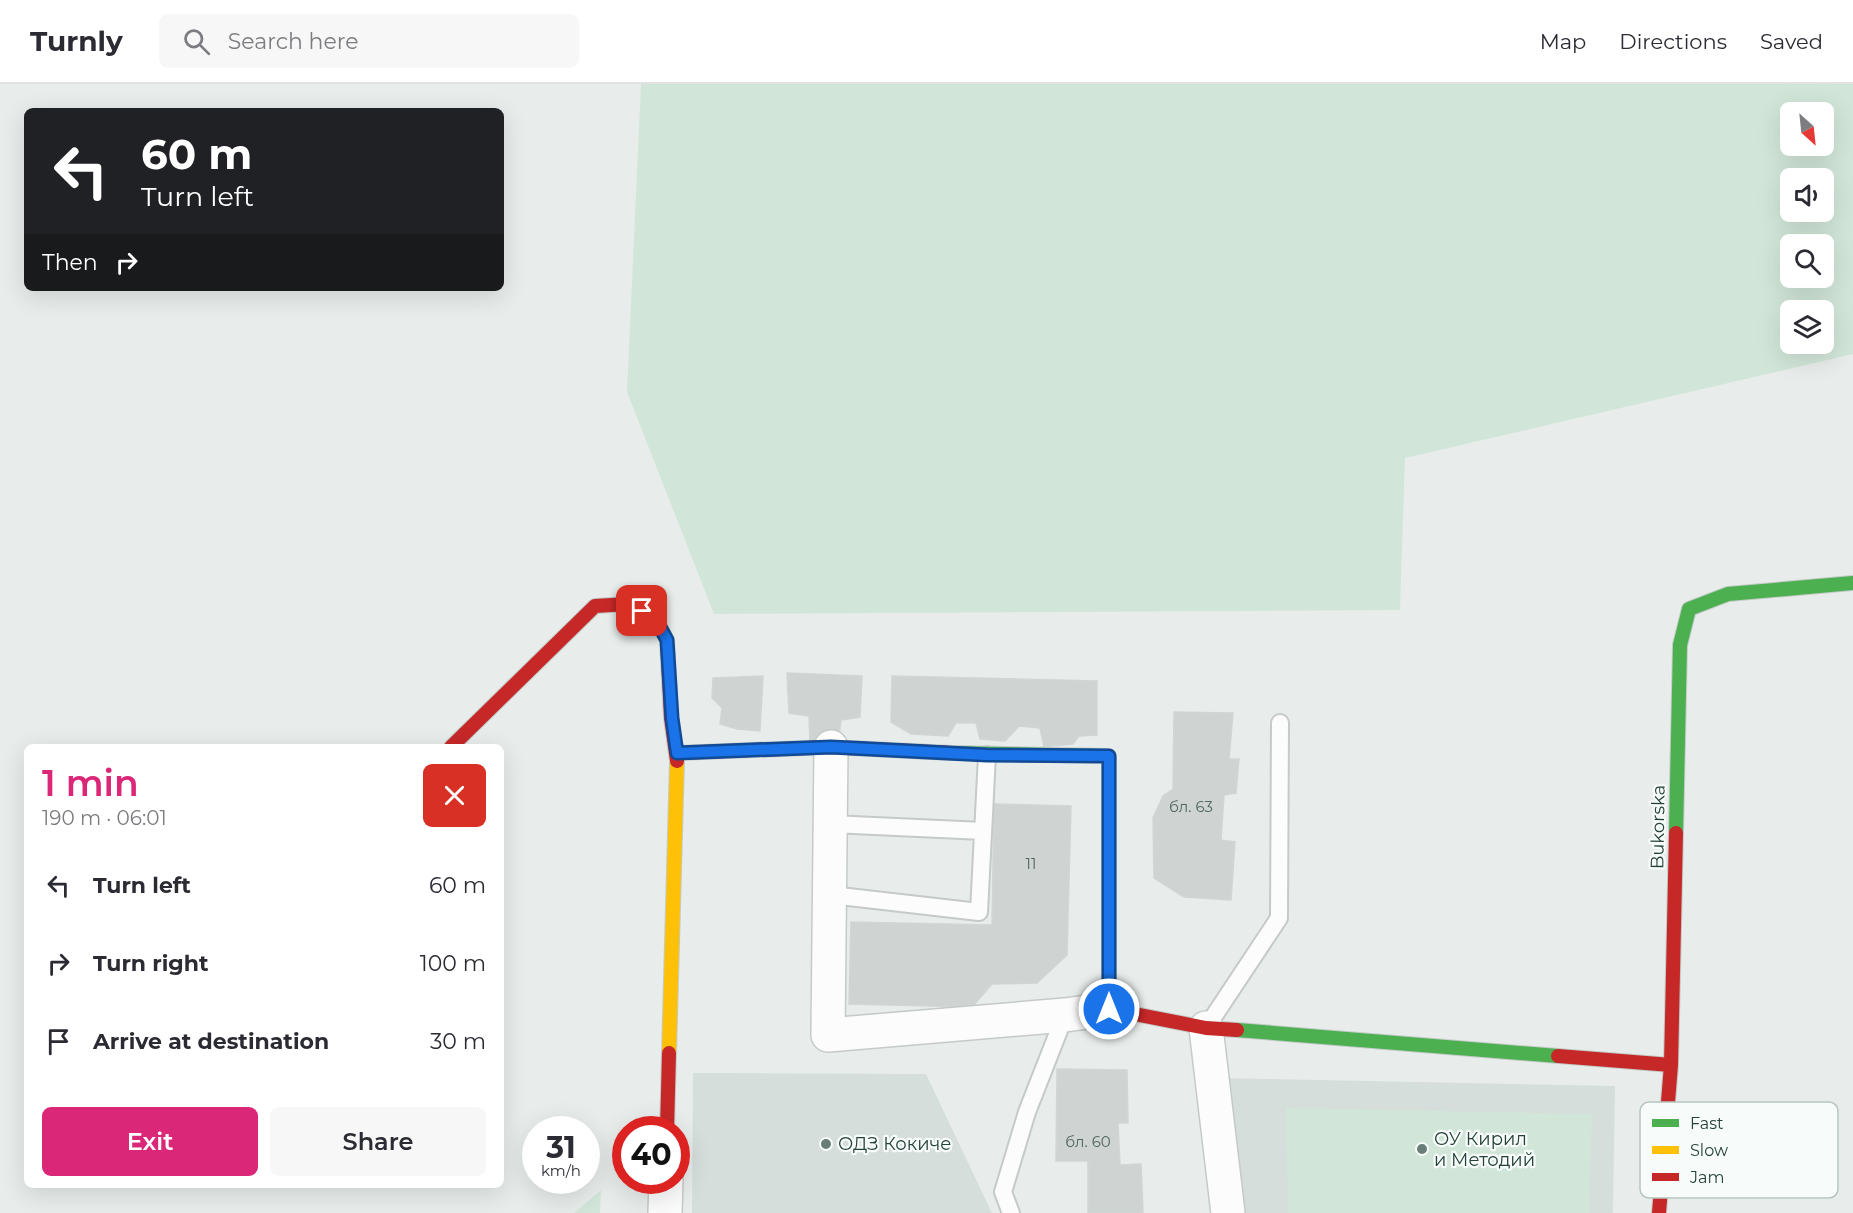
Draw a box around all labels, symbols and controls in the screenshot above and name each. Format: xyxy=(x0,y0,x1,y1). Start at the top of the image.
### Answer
search box xyxy=(159,14,579,68)
text: Turnly xyxy=(30,24,123,58)
icon: search xyxy=(180,25,213,58)
text: Search here xyxy=(228,28,359,55)
text: Map xyxy=(1540,29,1586,54)
text: Directions xyxy=(1619,29,1727,54)
text: Saved xyxy=(1760,29,1823,54)
north arrow xyxy=(1780,102,1834,156)
map controls xyxy=(1780,102,1834,354)
text: 60 m xyxy=(141,128,252,180)
icon: left xyxy=(42,132,120,210)
button: sound xyxy=(1780,168,1834,222)
text: Turn left xyxy=(141,180,254,213)
button: search xyxy=(1780,234,1834,288)
icon: right xyxy=(110,246,143,279)
text: Then xyxy=(42,249,98,276)
button: layers xyxy=(1780,300,1834,354)
pin xyxy=(616,585,667,636)
icon: arrive xyxy=(625,594,658,627)
text: 1 min xyxy=(42,761,139,805)
button: close xyxy=(423,764,486,827)
street label: Bukorska xyxy=(1646,785,1670,869)
house number: бл. 63 xyxy=(1169,797,1213,816)
text: 190 m · 06:01 xyxy=(42,806,167,830)
house number: 11 xyxy=(1026,854,1036,873)
icon: left xyxy=(42,869,75,902)
text: Turn left xyxy=(93,872,191,899)
text: 60 m xyxy=(429,872,486,899)
icon: right xyxy=(42,947,75,980)
text: Turn right xyxy=(93,950,208,977)
text: 100 m xyxy=(420,950,486,977)
position arrow xyxy=(1077,977,1141,1041)
icon: arrive xyxy=(42,1025,75,1058)
text: Arrive at destination xyxy=(93,1028,329,1055)
text: 30 m xyxy=(430,1028,486,1055)
legend xyxy=(1640,1102,1838,1198)
button: Exit xyxy=(42,1107,258,1176)
button: Share xyxy=(270,1107,486,1176)
text: Fast xyxy=(1690,1114,1724,1133)
speed limit sign: 40 xyxy=(612,1116,690,1194)
place label: ОУ Кирил и Методий xyxy=(1434,1128,1535,1171)
text: 31 xyxy=(546,1129,576,1166)
house number: бл. 60 xyxy=(1065,1132,1111,1151)
place label: ОДЗ Кокиче xyxy=(838,1133,951,1155)
marker: ОДЗ Кокиче xyxy=(819,1137,833,1151)
text: Slow xyxy=(1690,1141,1728,1160)
marker: ОУ Кирил и Методий xyxy=(1415,1142,1429,1156)
text: km/h xyxy=(541,1161,581,1180)
text: Jam xyxy=(1689,1168,1724,1187)

